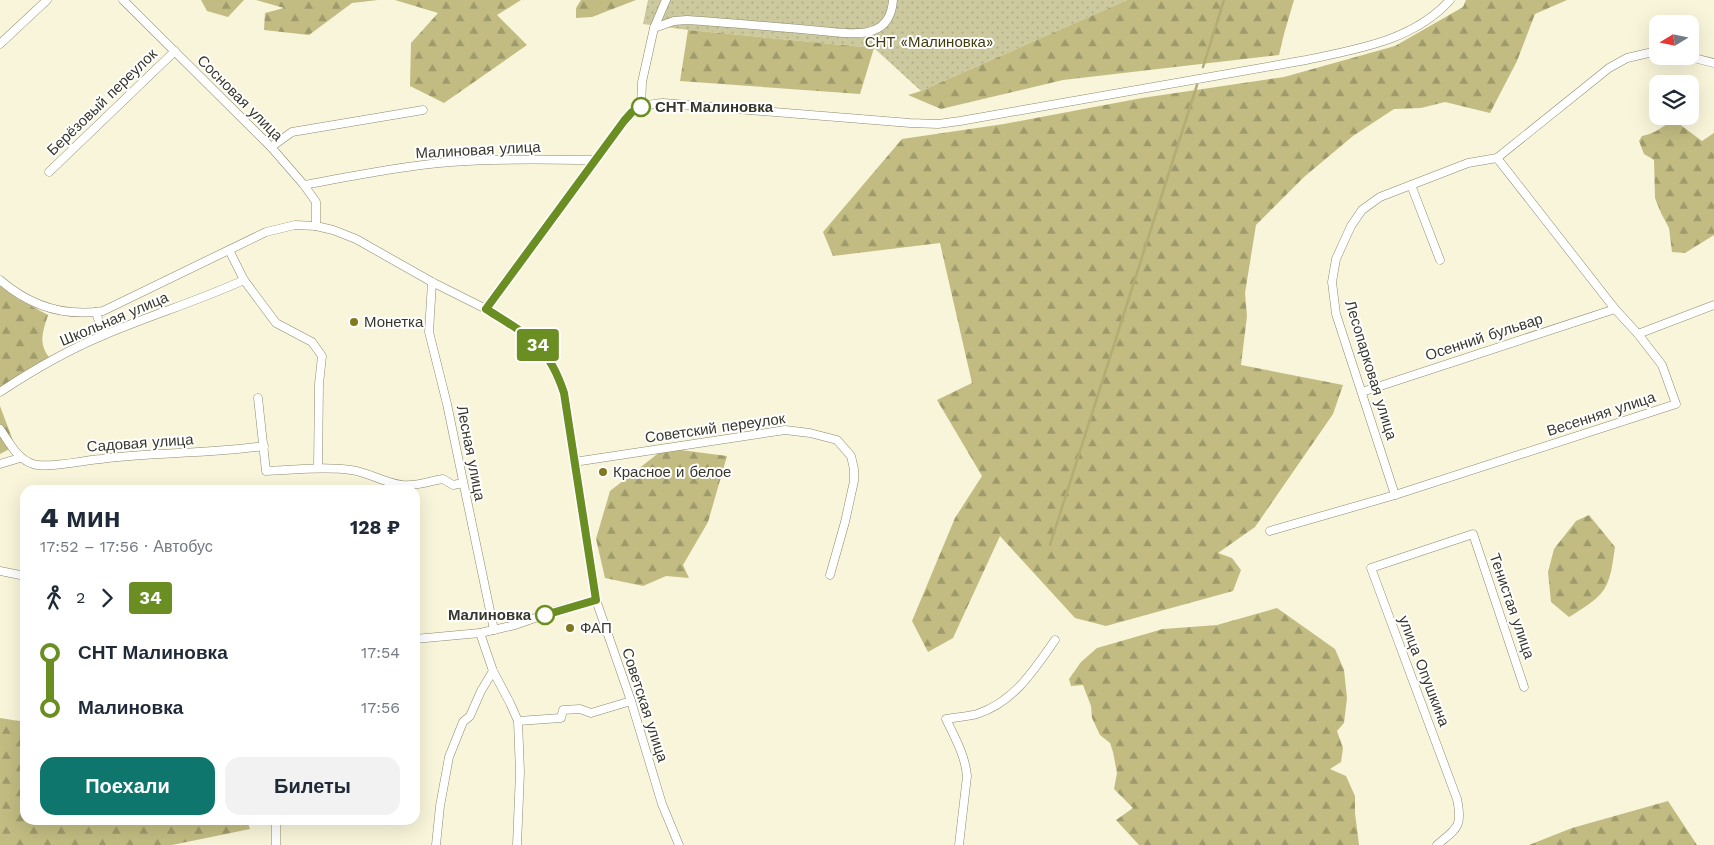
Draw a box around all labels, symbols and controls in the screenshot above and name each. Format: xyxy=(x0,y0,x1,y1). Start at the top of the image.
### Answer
north arrow xyxy=(1649,15,1699,65)
map controls xyxy=(1649,15,1699,125)
park label: СНТ «Малиновка» xyxy=(865,33,993,51)
street label: Берёзовый переулок xyxy=(43,44,161,159)
street label: Сосновая улица xyxy=(193,51,287,145)
button: layers xyxy=(1649,75,1699,125)
marker: СНТ Малиновка xyxy=(631,97,651,117)
place label: СНТ Малиновка xyxy=(655,98,774,116)
street label: Малиновая улица xyxy=(415,138,542,162)
street label: Школьная улица xyxy=(57,288,172,350)
street label: Лесопарковая улица xyxy=(1341,298,1401,442)
street label: Осенний бульвар xyxy=(1423,310,1545,364)
place label: Монетка xyxy=(364,313,424,331)
marker: Монетка xyxy=(348,316,360,328)
line badge: 34 xyxy=(516,329,560,361)
text: 34 xyxy=(527,334,549,355)
street label: Весенняя улица xyxy=(1544,388,1658,440)
street label: Лесная улица xyxy=(453,404,489,503)
street label: Советский переулок xyxy=(644,409,787,447)
street label: Садовая улица xyxy=(86,430,195,456)
place label: Красное и белое xyxy=(613,463,731,481)
marker: Красное и белое xyxy=(597,466,609,478)
text: 4 мин xyxy=(40,501,121,534)
text: 128 ₽ xyxy=(350,516,400,539)
text: 17:52 – 17:56 · Автобус xyxy=(40,537,213,556)
street label: Тенистая улица xyxy=(1486,551,1539,662)
icon: walk xyxy=(40,584,68,612)
icon: forward xyxy=(93,584,121,612)
text: 34 xyxy=(139,587,162,608)
text: 2 xyxy=(76,588,85,607)
marker: Малиновка xyxy=(535,605,555,625)
place label: Малиновка xyxy=(448,606,532,624)
street label: улица Опушкина xyxy=(1395,613,1454,730)
place label: ФАП xyxy=(580,619,612,637)
marker: ФАП xyxy=(564,622,576,634)
text: СНТ Малиновка xyxy=(78,641,228,664)
text: 17:54 xyxy=(361,643,400,662)
street label: Советская улица xyxy=(618,646,672,765)
text: Малиновка xyxy=(78,696,183,719)
text: 17:56 xyxy=(361,698,400,717)
button: Поехали xyxy=(40,757,215,815)
button: Билеты xyxy=(225,757,400,815)

